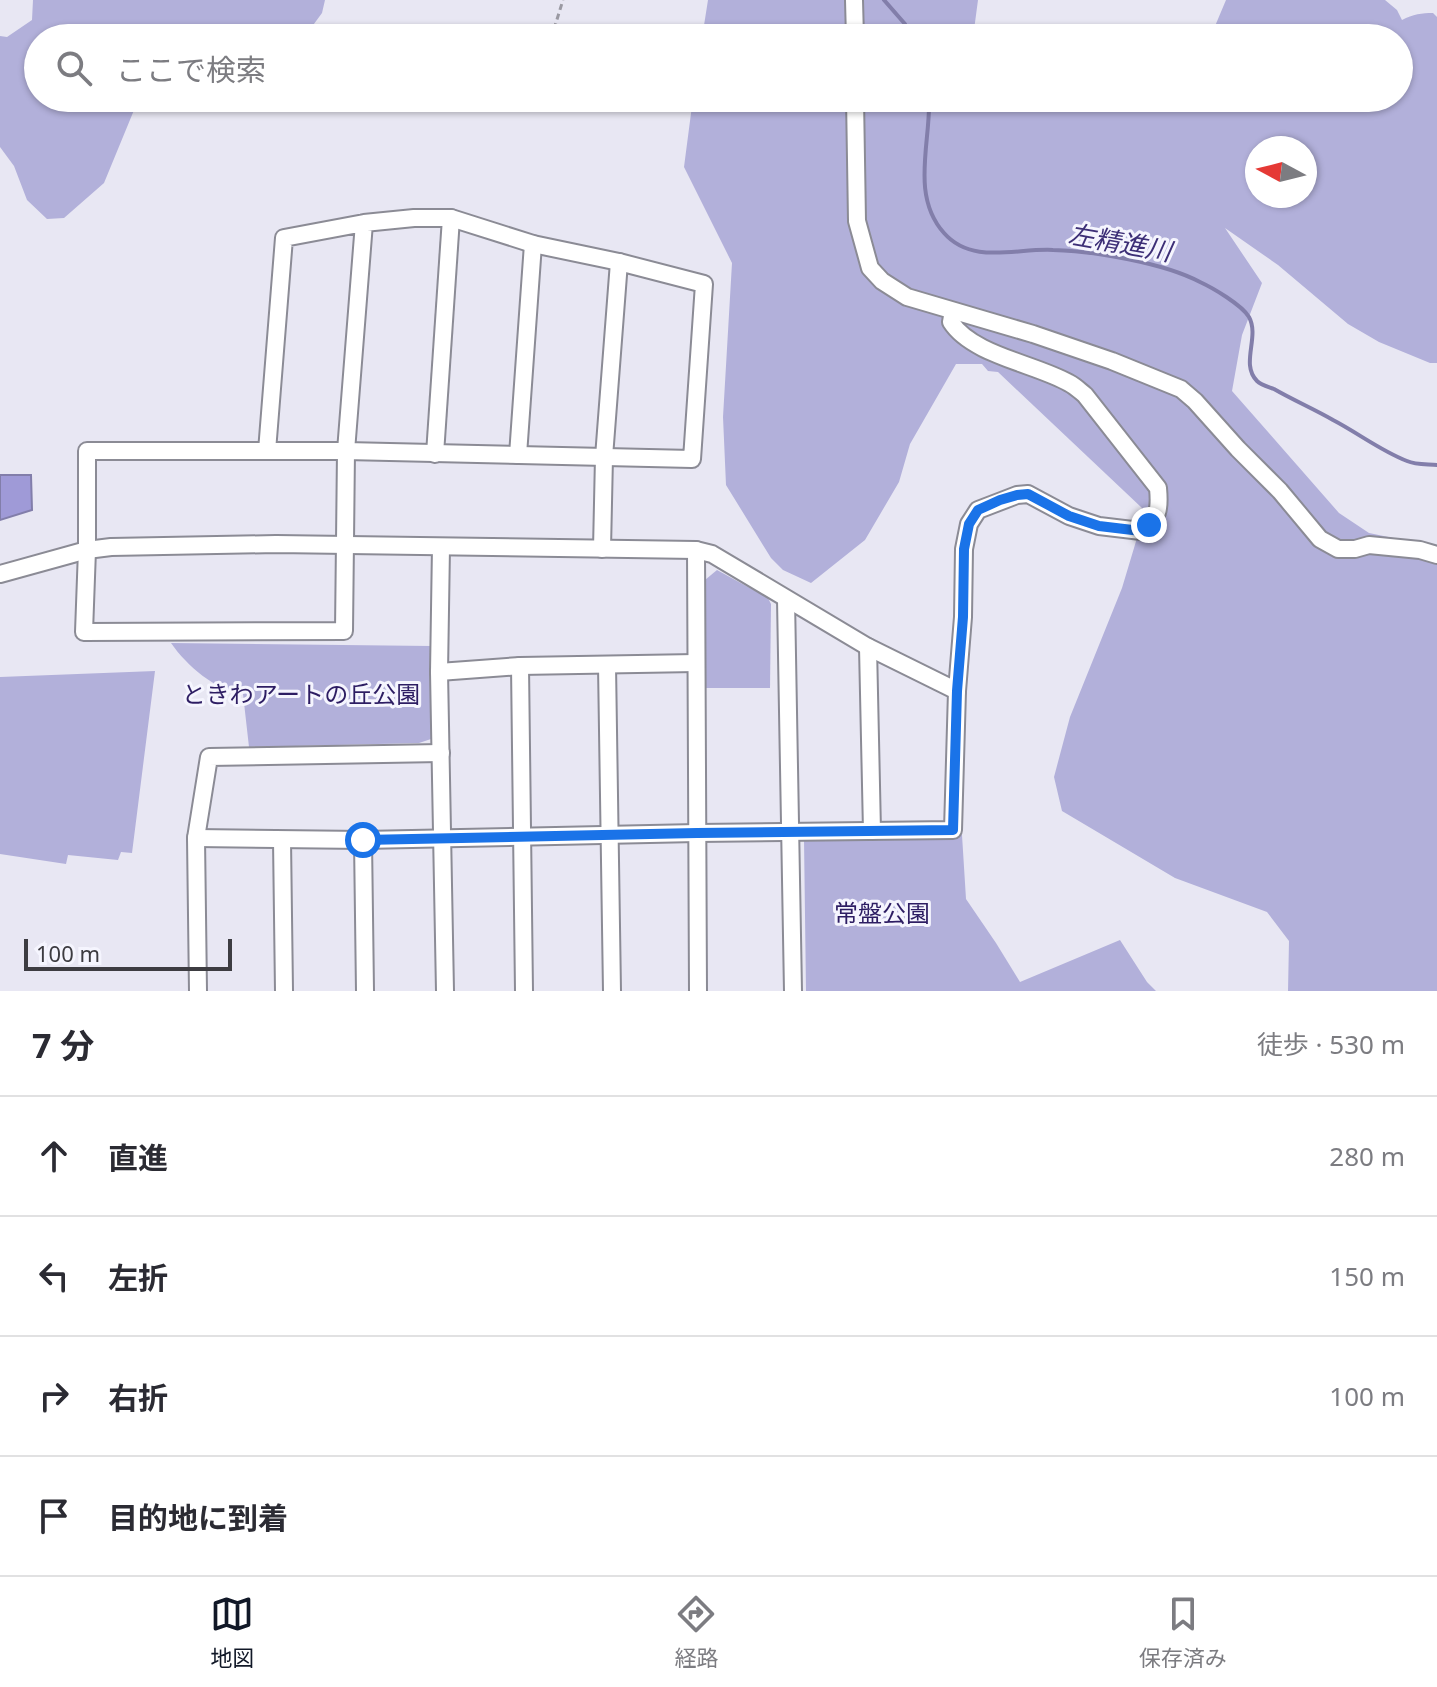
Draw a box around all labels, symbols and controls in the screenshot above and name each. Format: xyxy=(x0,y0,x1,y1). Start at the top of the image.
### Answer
search box xyxy=(24,24,1413,112)
icon: search xyxy=(52,46,96,90)
text: ここで検索 xyxy=(116,49,266,90)
north arrow xyxy=(1245,136,1317,208)
water label: 左精進川 xyxy=(1066,215,1177,269)
route end xyxy=(1131,507,1167,543)
park label: ときわアートの丘公園 xyxy=(182,677,420,710)
route start xyxy=(345,822,381,858)
park label: 常盤公園 xyxy=(834,896,930,929)
scale bar xyxy=(24,935,232,971)
text: 100 m xyxy=(36,938,100,968)
text: 7 分 xyxy=(32,1022,94,1068)
text: 徒歩 · 530 m xyxy=(1257,1026,1405,1062)
icon: ahead xyxy=(32,1134,76,1178)
text: 直進 xyxy=(108,1137,168,1178)
text: 280 m xyxy=(1329,1138,1405,1174)
icon: left xyxy=(32,1254,76,1298)
text: 左折 xyxy=(108,1257,168,1298)
text: 150 m xyxy=(1329,1258,1405,1294)
icon: right xyxy=(32,1374,76,1418)
text: 右折 xyxy=(108,1377,168,1418)
text: 100 m xyxy=(1329,1378,1405,1414)
icon: arrive xyxy=(32,1494,76,1538)
text: 目的地に到着 xyxy=(108,1497,288,1538)
tab: 地図 xyxy=(210,1592,254,1672)
tab: 経路 xyxy=(674,1592,719,1672)
tab: 保存済み xyxy=(1139,1592,1227,1672)

